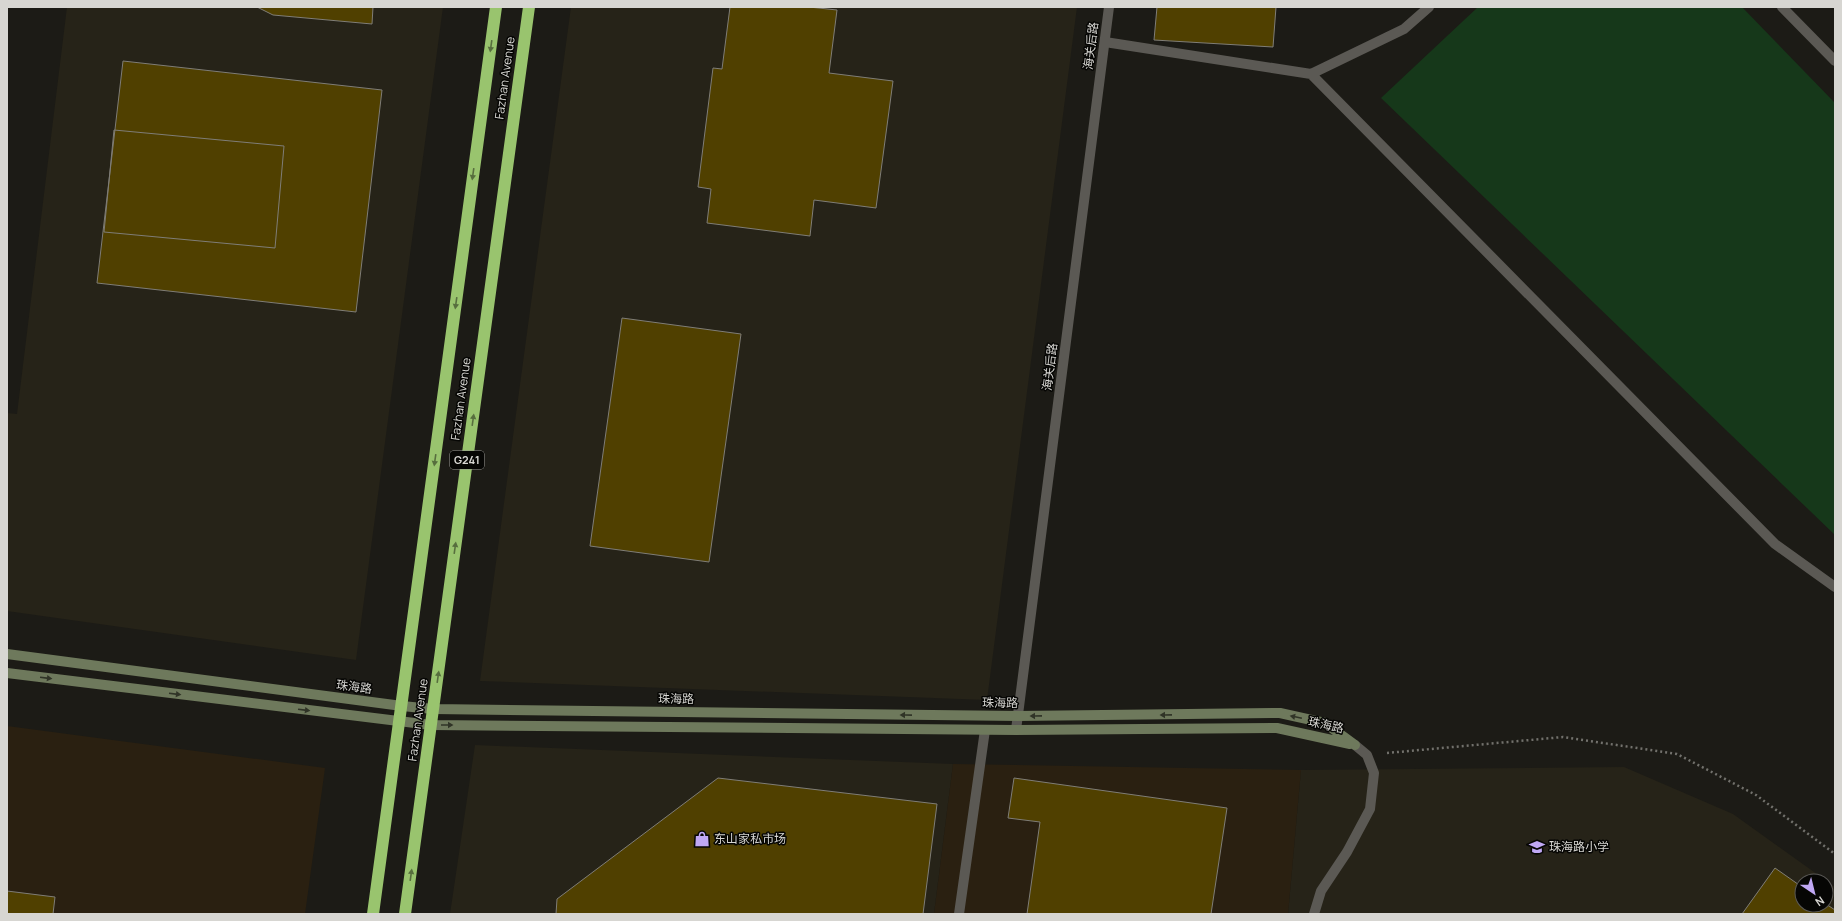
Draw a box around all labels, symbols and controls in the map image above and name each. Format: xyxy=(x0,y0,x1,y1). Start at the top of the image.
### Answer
street label: 海关后路 xyxy=(1079,21,1102,71)
street label: Fazhan Avenue xyxy=(490,36,519,120)
one-way arrow xyxy=(488,40,494,52)
one-way arrow xyxy=(470,168,476,181)
one-way arrow xyxy=(453,297,459,309)
street label: 海关后路 xyxy=(1038,342,1061,392)
street label: Fazhan Avenue xyxy=(446,357,475,441)
one-way arrow xyxy=(470,414,476,426)
road number: G241 xyxy=(450,451,484,469)
one-way arrow xyxy=(432,454,438,466)
one-way arrow xyxy=(452,542,458,554)
one-way arrow xyxy=(435,671,441,683)
one-way arrow xyxy=(40,674,52,681)
street label: 珠海路 xyxy=(335,676,373,697)
street label: Fazhan Avenue xyxy=(403,678,432,762)
street label: 珠海路 xyxy=(658,690,694,707)
one-way arrow xyxy=(169,691,181,697)
street label: 珠海路 xyxy=(982,694,1018,711)
one-way arrow xyxy=(298,707,310,713)
one-way arrow xyxy=(1160,711,1172,718)
one-way arrow xyxy=(899,712,912,718)
street label: 珠海路 xyxy=(1307,712,1345,737)
one-way arrow xyxy=(1029,713,1042,719)
one-way arrow xyxy=(1289,713,1302,719)
one-way arrow xyxy=(441,722,454,728)
shop icon: 东山家私市场 xyxy=(693,830,711,848)
place label: 东山家私市场 xyxy=(714,830,786,847)
school or university icon: 珠海路小学 xyxy=(1528,838,1546,856)
place label: 珠海路小学 xyxy=(1549,838,1609,855)
one-way arrow xyxy=(408,869,414,881)
north arrow xyxy=(1794,873,1834,913)
text: N xyxy=(1812,893,1828,910)

